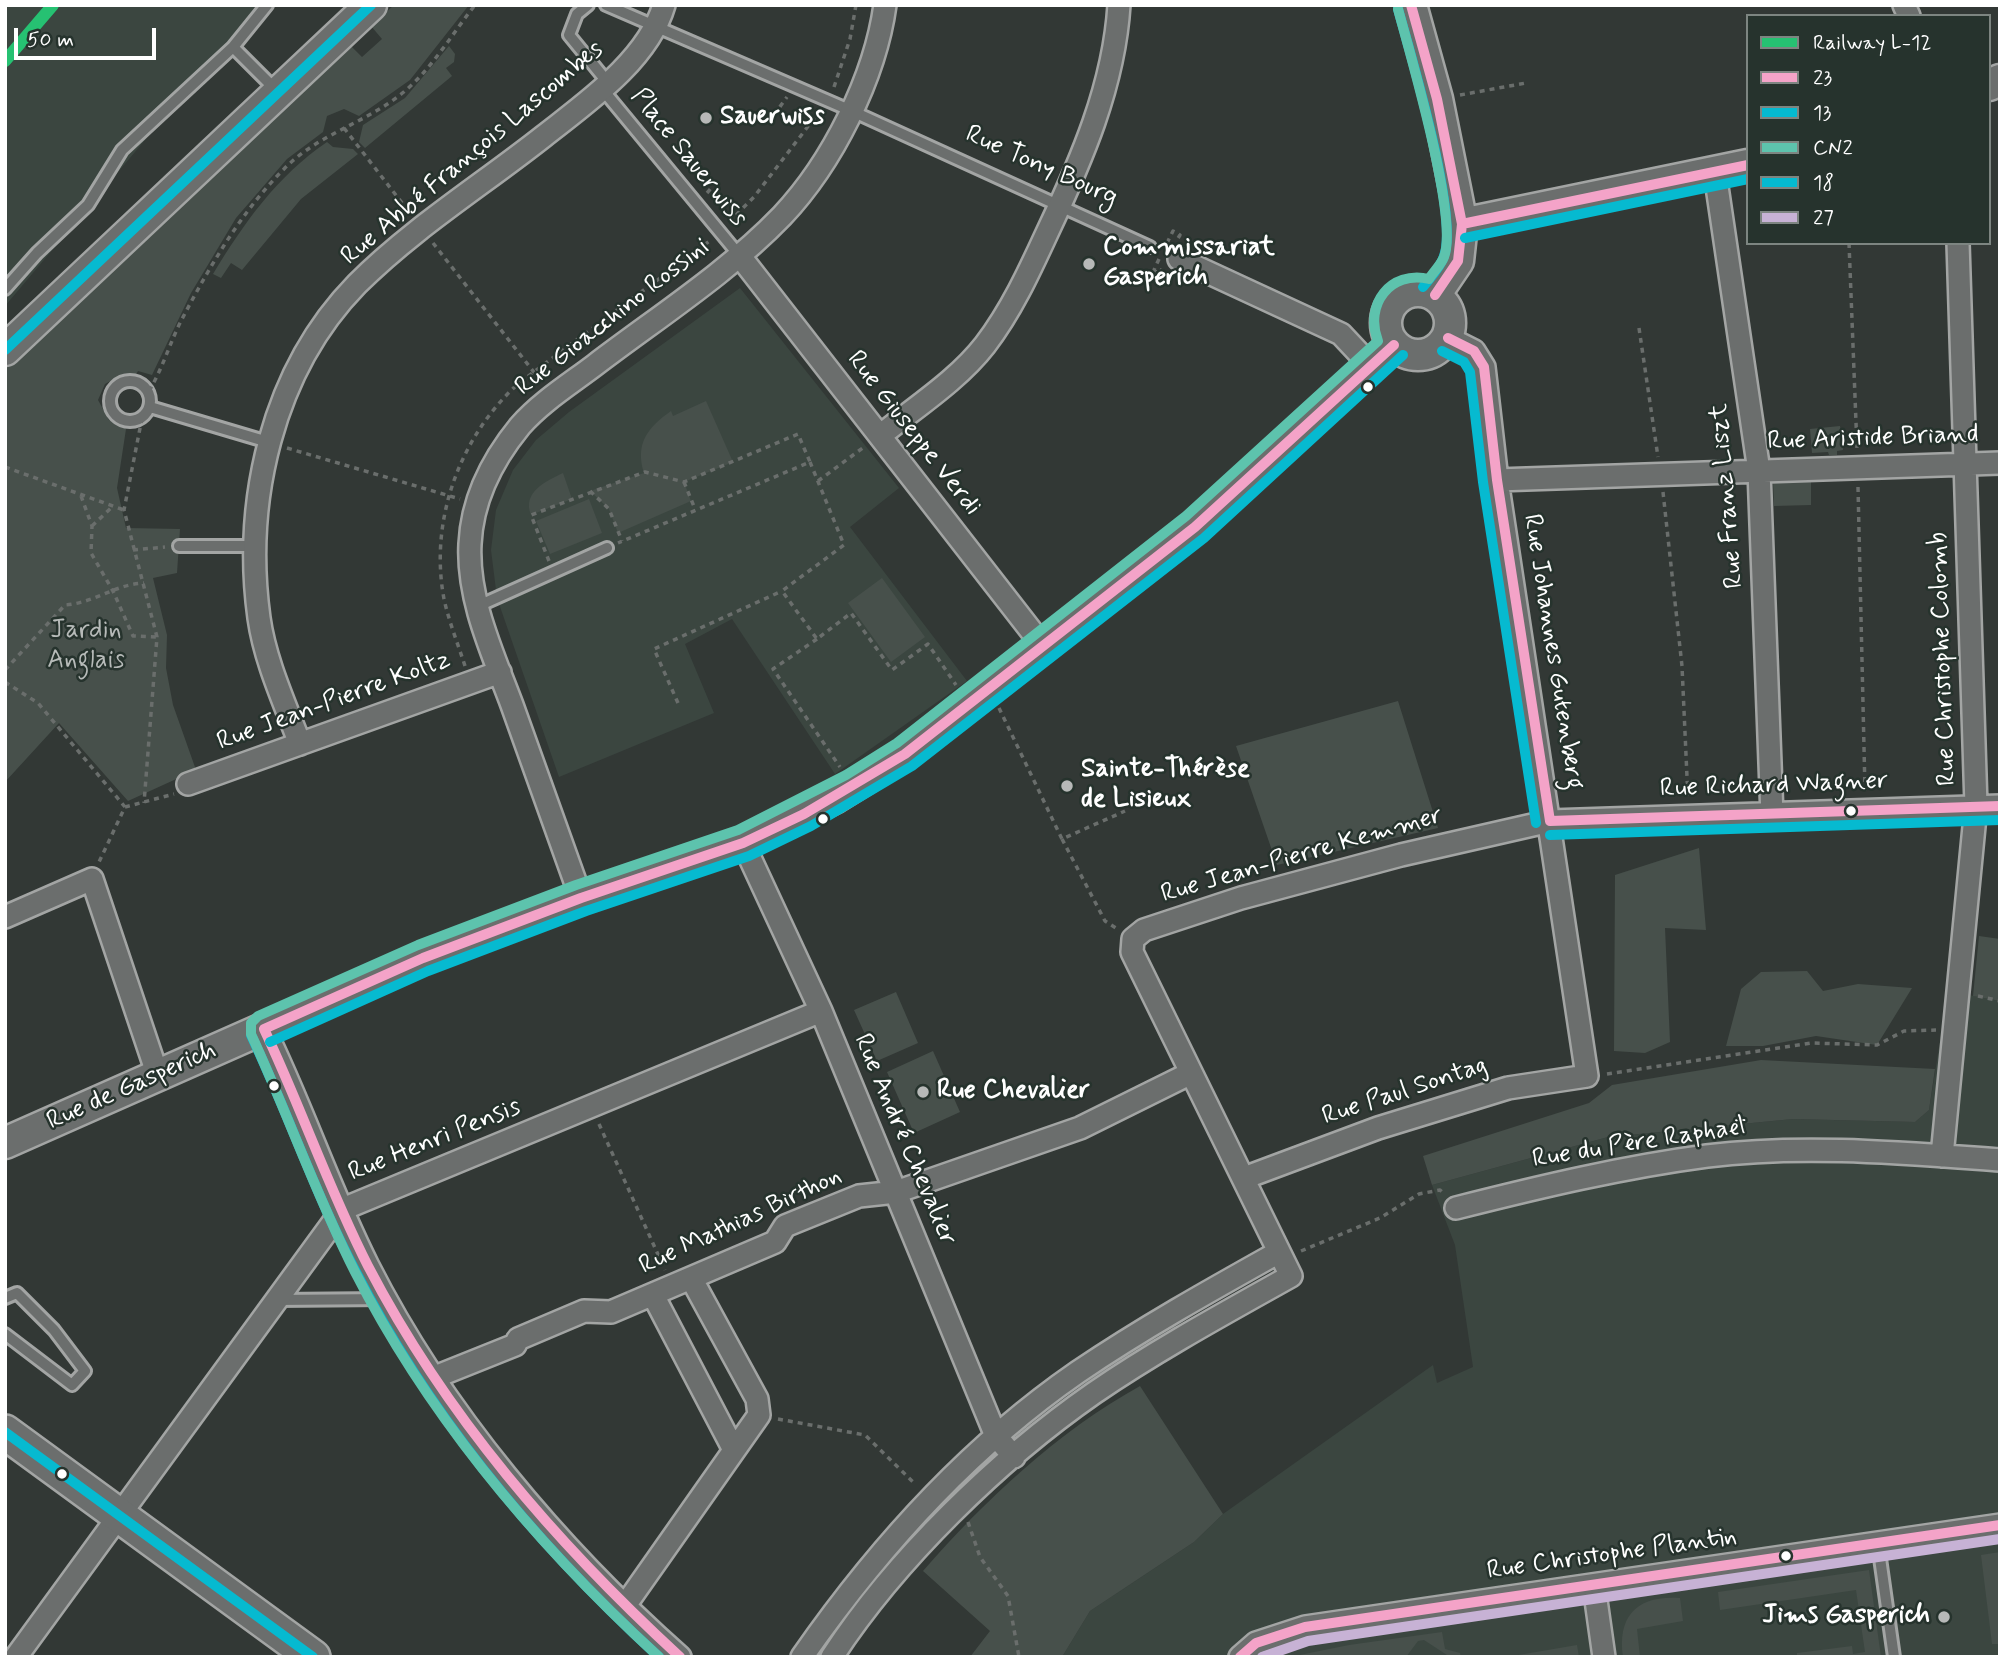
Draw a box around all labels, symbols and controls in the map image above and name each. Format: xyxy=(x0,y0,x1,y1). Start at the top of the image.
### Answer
scale bar xyxy=(18,14,159,58)
legend xyxy=(1746,14,1991,245)
text: 50 m xyxy=(27,26,74,54)
text: Railway L-12 xyxy=(1813,29,1932,57)
street label: Rue Abbé François Lascombes xyxy=(335,35,611,273)
text: 23 xyxy=(1813,64,1832,92)
street label: Place Sauerwiss xyxy=(623,83,753,233)
text: 13 xyxy=(1813,99,1831,127)
place label: Sauerwiss xyxy=(720,102,825,134)
marker: Sauerwiss xyxy=(698,110,714,126)
street label: Rue Tony Bourg xyxy=(960,120,1122,214)
text: CN2 xyxy=(1813,134,1853,162)
text: 18 xyxy=(1813,169,1834,197)
text: 27 xyxy=(1813,204,1834,232)
street label: Rue Gioacchino Rossini xyxy=(510,232,716,404)
place label: Commissariat Gasperich xyxy=(1103,233,1275,294)
marker: Commissariat Gasperich xyxy=(1081,256,1097,272)
street label: Rue Giuseppe Verdi xyxy=(839,345,987,523)
unlabelled marker xyxy=(1361,380,1375,394)
street label: Rue Franz Liszt xyxy=(1704,402,1752,590)
street label: Rue Aristide Briand xyxy=(1767,420,1979,458)
street label: Rue Johannes Gutenberg xyxy=(1515,512,1589,792)
street label: Rue Christophe Colomb xyxy=(1924,531,1964,787)
park label: Jardin Anglais xyxy=(47,616,125,678)
street label: Rue Jean-Pierre Koltz xyxy=(213,645,455,759)
place label: Sainte-Thérèse de Lisieux xyxy=(1081,755,1250,816)
street label: Rue Richard Wagner xyxy=(1659,766,1889,806)
marker: Sainte-Thérèse de Lisieux xyxy=(1059,778,1075,794)
street label: Rue Jean-Pierre Kemmer xyxy=(1158,801,1446,911)
unlabelled marker xyxy=(1844,804,1858,818)
unlabelled marker xyxy=(816,812,830,826)
street label: Rue André Chevalier xyxy=(845,1029,963,1251)
street label: Rue de Gasperich xyxy=(42,1036,222,1138)
street label: Rue Paul Sontag xyxy=(1319,1051,1491,1133)
place label: Rue Chevalier xyxy=(937,1076,1090,1108)
unlabelled marker xyxy=(267,1079,281,1093)
marker: Rue Chevalier xyxy=(915,1084,931,1100)
street label: Rue Henri Pensis xyxy=(344,1092,526,1190)
street label: Rue du Père Raphaël xyxy=(1530,1112,1748,1176)
street label: Rue Mathias Birthon xyxy=(635,1161,847,1283)
unlabelled marker xyxy=(55,1467,69,1481)
street label: Rue Christophe Plantin xyxy=(1485,1522,1739,1588)
unlabelled marker xyxy=(1779,1549,1793,1563)
place label: Jims Gasperich xyxy=(1762,1601,1930,1633)
marker: Jims Gasperich xyxy=(1936,1609,1952,1625)

